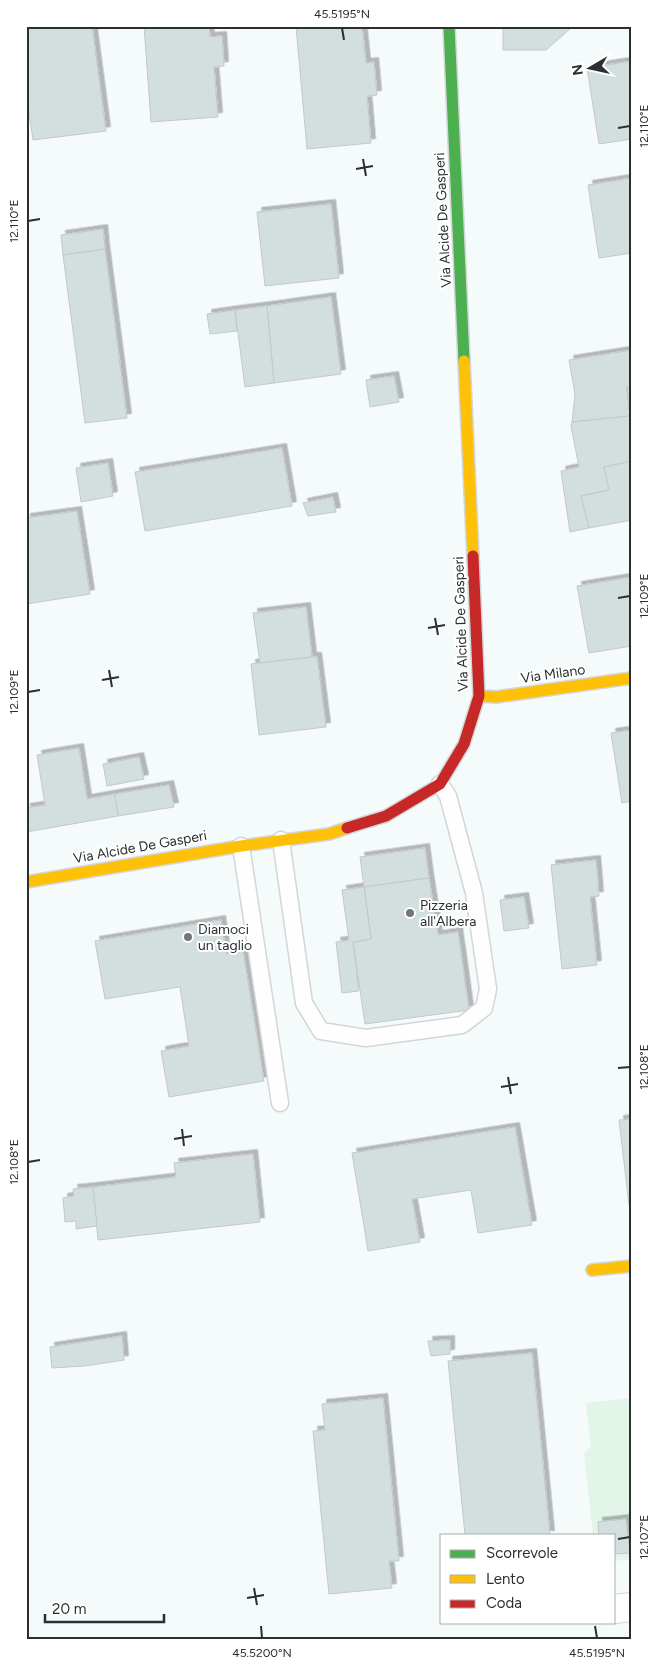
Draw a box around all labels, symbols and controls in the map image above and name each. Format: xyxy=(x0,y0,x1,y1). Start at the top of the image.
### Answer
text: 45.5195°N xyxy=(314,7,370,21)
north arrow xyxy=(566,42,616,92)
text: N xyxy=(568,63,587,77)
text: 12.110°E xyxy=(637,104,651,148)
street label: Via Alcide De Gasperi xyxy=(431,152,455,288)
text: 12.110°E xyxy=(7,199,21,243)
street label: Via Alcide De Gasperi xyxy=(450,556,472,692)
text: 12.109°E xyxy=(637,573,651,619)
street label: Via Milano xyxy=(520,661,586,687)
text: 12.109°E xyxy=(7,669,21,715)
street label: Via Alcide De Gasperi xyxy=(72,827,208,867)
place label: Pizzeria all'Albera xyxy=(420,897,476,930)
marker: Pizzeria all'Albera xyxy=(404,907,416,919)
place label: Diamoci un taglio xyxy=(198,921,252,954)
marker: Diamoci un taglio xyxy=(182,931,194,943)
text: 12.108°E xyxy=(637,1044,651,1090)
text: 12.108°E xyxy=(7,1139,21,1185)
text: 12.107°E xyxy=(637,1515,651,1559)
legend xyxy=(440,1534,616,1624)
text: Scorrevole xyxy=(486,1544,558,1562)
text: Lento xyxy=(486,1570,525,1588)
scale bar xyxy=(45,1591,164,1623)
text: Coda xyxy=(486,1594,522,1612)
text: 20 m xyxy=(52,1600,86,1618)
text: 45.5200°N xyxy=(232,1646,292,1660)
text: 45.5195°N xyxy=(569,1646,625,1660)

